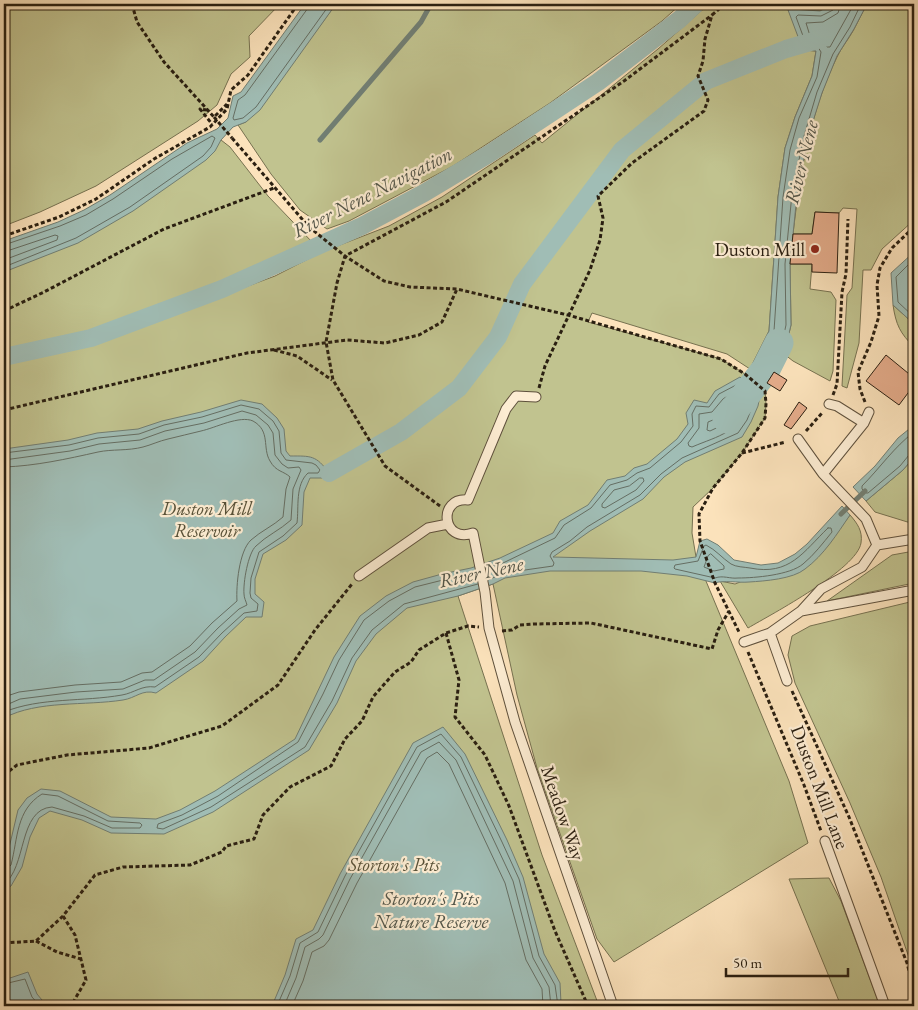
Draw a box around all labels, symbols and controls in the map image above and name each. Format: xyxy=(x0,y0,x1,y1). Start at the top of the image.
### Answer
water label: River Nene xyxy=(778,117,824,207)
water label: River Nene Navigation xyxy=(288,140,456,244)
place label: Duston Mill xyxy=(714,237,805,262)
marker: Duston Mill xyxy=(809,243,821,255)
park label: Duston Mill Reservoir xyxy=(161,496,253,543)
water label: River Nene xyxy=(436,550,526,594)
street label: Duston Mill Lane xyxy=(785,722,855,852)
street label: Meadow Way xyxy=(535,762,591,864)
park label: Storton's Pits xyxy=(347,852,441,877)
water label: Storton's Pits Nature Reserve xyxy=(373,885,489,934)
scale bar xyxy=(726,945,848,977)
text: 50 m xyxy=(733,953,762,972)

